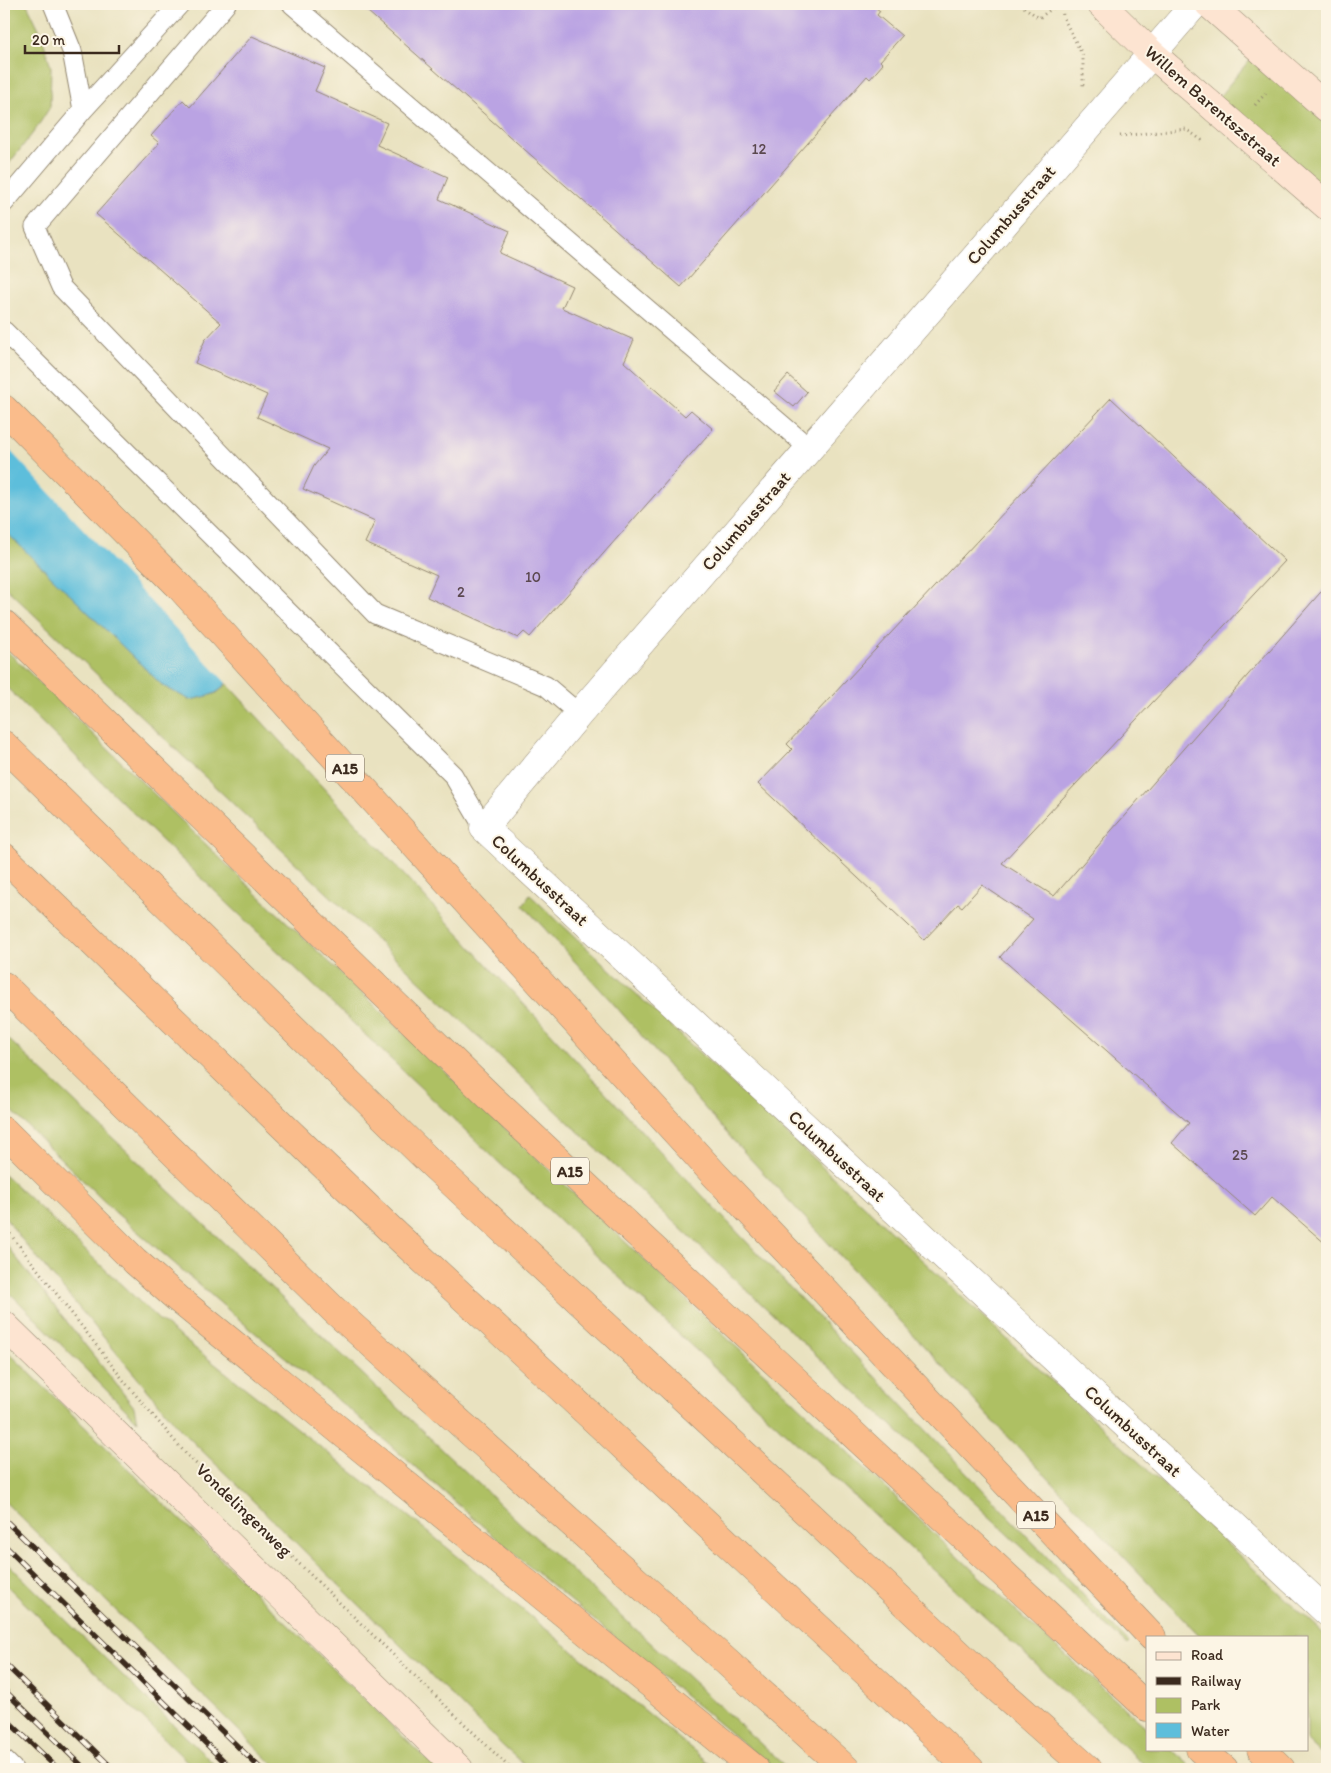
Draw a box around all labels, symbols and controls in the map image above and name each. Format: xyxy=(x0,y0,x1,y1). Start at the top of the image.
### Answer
scale bar xyxy=(25,22,119,54)
text: 20 m xyxy=(32,31,66,49)
street label: Willem Barentszstraat xyxy=(1140,41,1286,171)
house number: 12 xyxy=(752,140,767,158)
street label: Columbusstraat xyxy=(962,161,1060,269)
street label: Columbusstraat xyxy=(697,467,795,575)
house number: 10 xyxy=(525,568,541,586)
house number: 2 xyxy=(457,583,465,601)
road number: A15 xyxy=(326,754,364,781)
street label: Columbusstraat xyxy=(487,829,593,931)
street label: Columbusstraat xyxy=(784,1105,890,1207)
house number: 25 xyxy=(1232,1146,1248,1164)
road number: A15 xyxy=(551,1158,589,1184)
street label: Columbusstraat xyxy=(1080,1380,1186,1482)
street label: Vondelingenweg xyxy=(191,1459,297,1562)
road number: A15 xyxy=(1017,1502,1055,1528)
legend xyxy=(1146,1636,1308,1750)
text: Road xyxy=(1191,1646,1224,1664)
text: Railway xyxy=(1191,1672,1241,1690)
text: Park xyxy=(1191,1696,1221,1714)
text: Water xyxy=(1191,1722,1230,1740)

